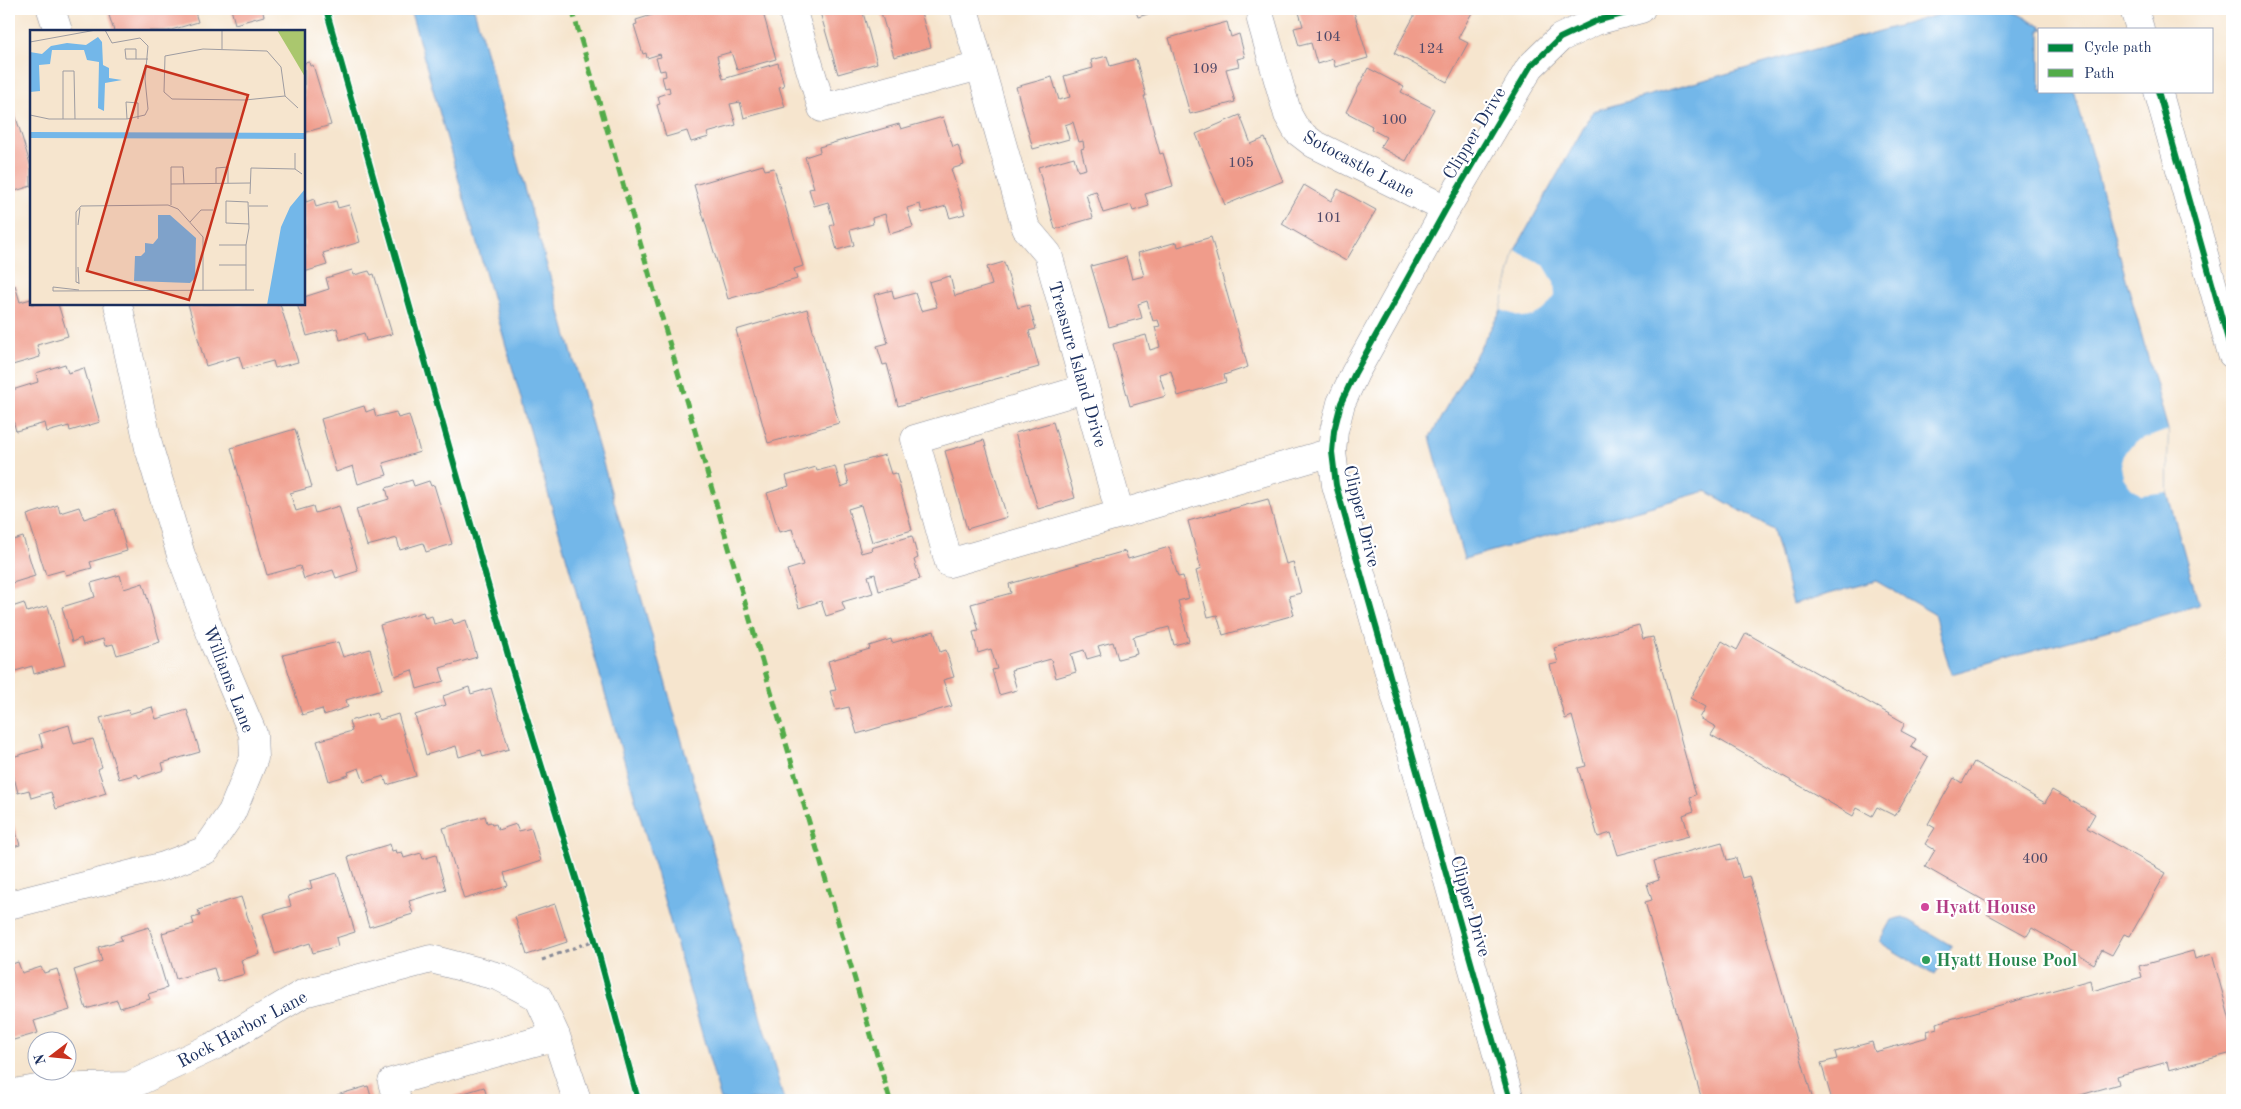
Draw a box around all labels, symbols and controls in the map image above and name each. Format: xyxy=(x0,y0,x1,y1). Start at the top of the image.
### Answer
legend xyxy=(2038,28,2214,92)
inset map xyxy=(30,30,305,305)
house number: 104 xyxy=(1315,30,1341,45)
text: Cycle path xyxy=(2084,41,2152,56)
house number: 124 xyxy=(1418,42,1444,57)
house number: 109 xyxy=(1192,62,1218,77)
text: Path xyxy=(2084,67,2114,82)
street label: Clipper Drive xyxy=(1440,84,1509,183)
house number: 100 xyxy=(1381,113,1407,128)
street label: Sotocastle Lane xyxy=(1300,128,1417,202)
house number: 105 xyxy=(1228,156,1254,171)
house number: 101 xyxy=(1316,211,1342,226)
street label: Treasure Island Drive xyxy=(1045,279,1109,449)
street label: Clipper Drive xyxy=(1340,463,1382,569)
street label: Williams Lane xyxy=(199,623,257,735)
house number: 400 xyxy=(2022,852,2048,867)
street label: Clipper Drive xyxy=(1447,854,1493,959)
place label: Hyatt House xyxy=(1935,899,2036,917)
marker: Hyatt House xyxy=(1919,901,1931,913)
place label: Hyatt House Pool xyxy=(1936,952,2078,970)
marker: Hyatt House Pool xyxy=(1920,954,1932,966)
street label: Rock Harbor Lane xyxy=(175,988,310,1072)
north arrow xyxy=(28,1032,78,1082)
text: N xyxy=(32,1052,49,1066)

